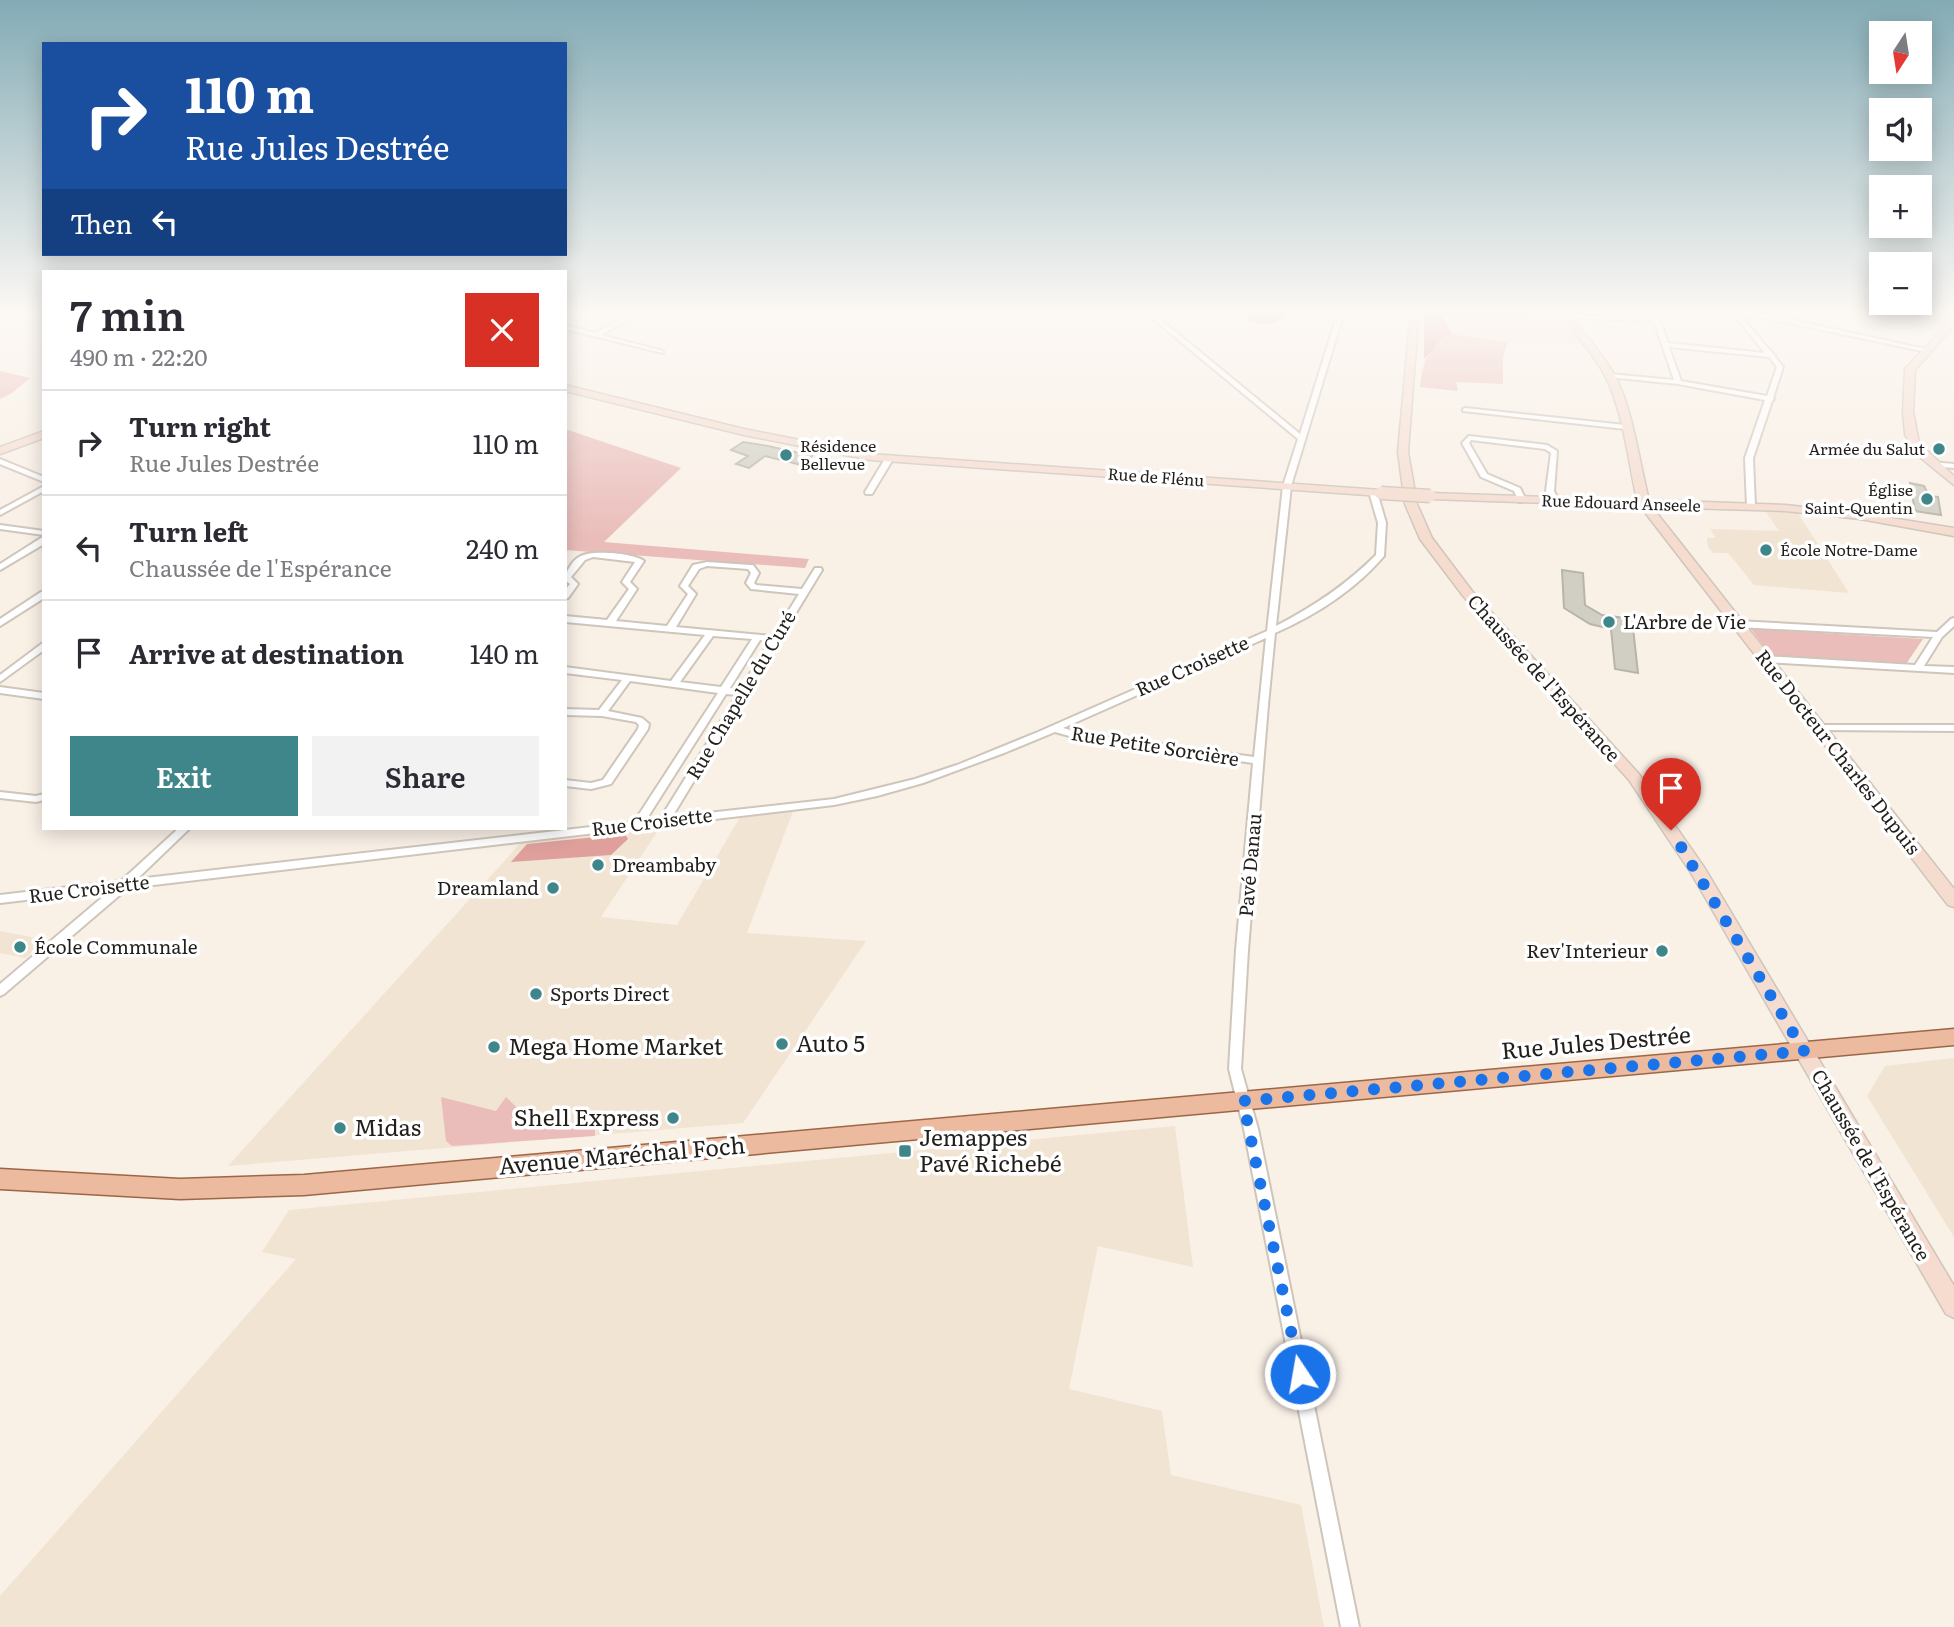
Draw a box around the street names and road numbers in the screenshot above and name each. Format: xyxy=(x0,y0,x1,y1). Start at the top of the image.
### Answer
street label: Rue de Flénu xyxy=(1107,461,1205,491)
street label: Rue Edouard Anseele xyxy=(1541,487,1701,517)
street label: Chaussée de l'Espérance xyxy=(1462,587,1628,767)
street label: Rue Chapelle du Curé xyxy=(679,605,802,784)
street label: Rue Croisette xyxy=(1130,628,1253,703)
street label: Rue Docteur Charles Dupuis xyxy=(1750,643,1928,860)
street label: Rue Petite Sorcière xyxy=(1069,718,1241,772)
street label: Rue Croisette xyxy=(590,800,714,842)
street label: Pavé Danau xyxy=(1231,812,1267,918)
street label: Rue Croisette xyxy=(27,867,151,909)
street label: Rue Jules Destrée xyxy=(1500,1016,1692,1066)
street label: Chaussée de l'Espérance xyxy=(1806,1064,1938,1266)
street label: Avenue Maréchal Foch xyxy=(497,1126,746,1182)

